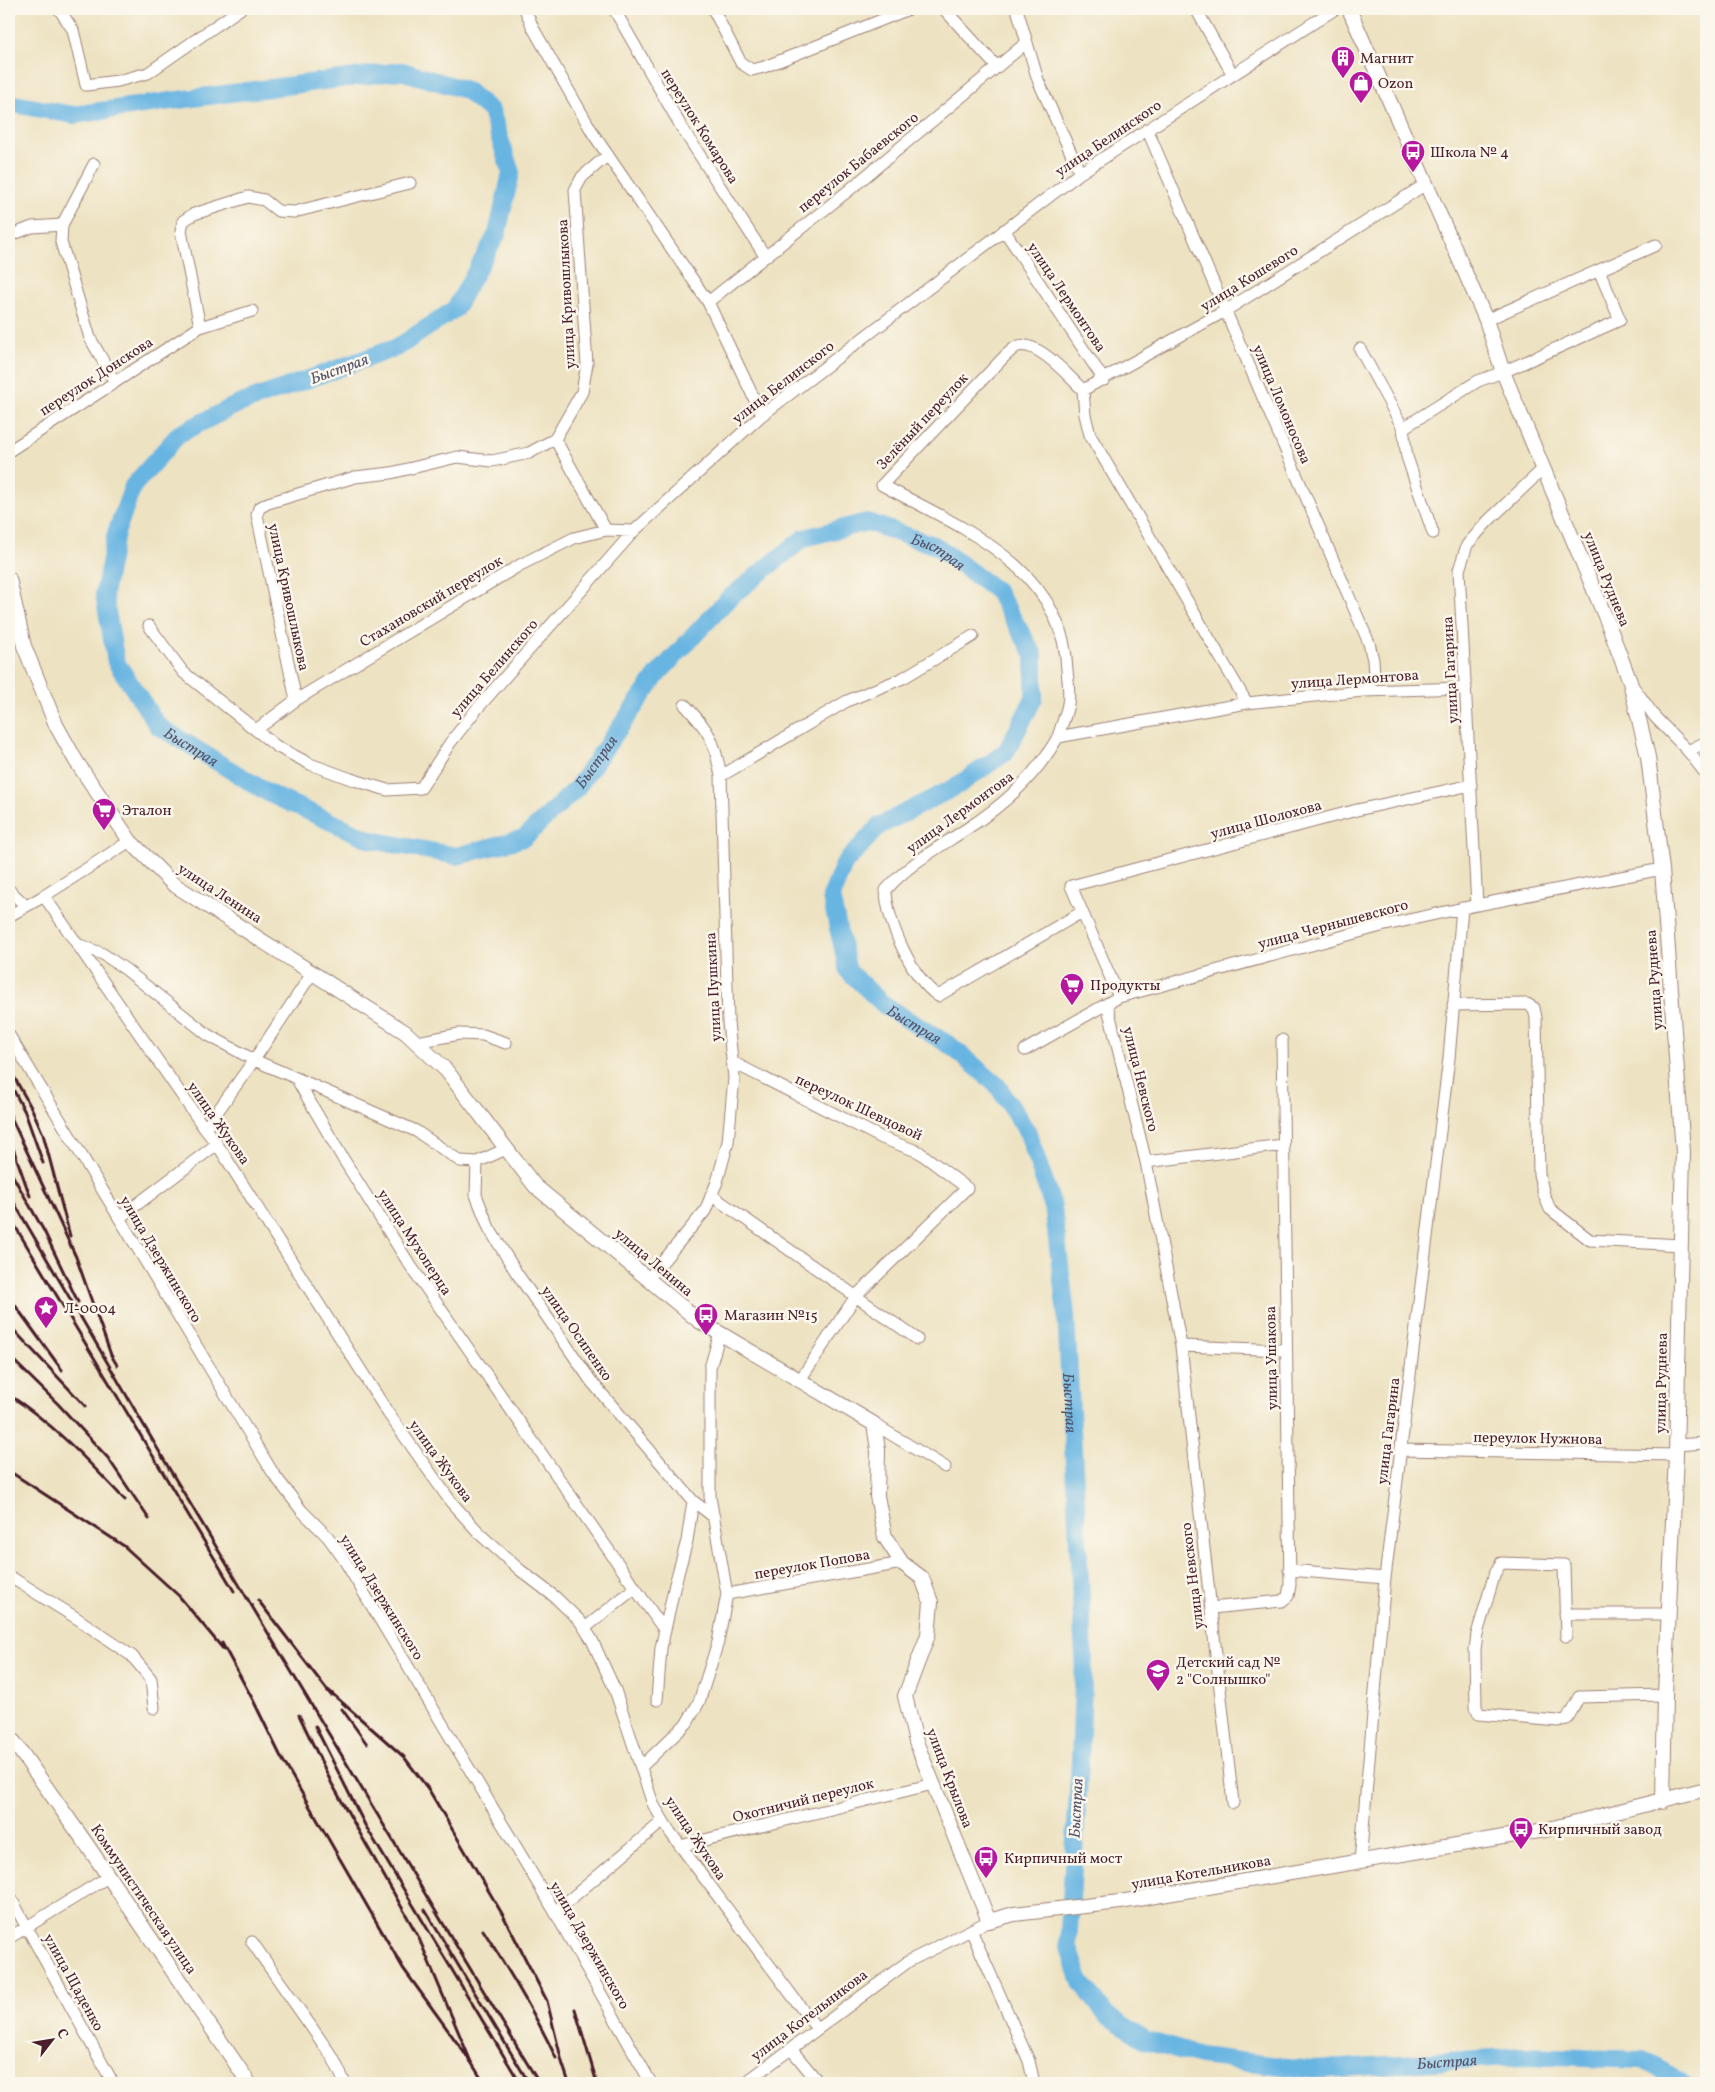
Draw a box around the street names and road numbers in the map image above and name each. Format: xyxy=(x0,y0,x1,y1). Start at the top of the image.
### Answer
street label: переулок Комарова xyxy=(655,65,743,189)
street label: улица Белинского xyxy=(1051,96,1166,183)
street label: переулок Бабаевского xyxy=(794,108,924,218)
street label: улица Кривошлыкова xyxy=(553,218,582,370)
street label: улица Лермонтова xyxy=(1021,239,1110,357)
street label: улица Кошевого xyxy=(1197,241,1303,318)
street label: переулок Донскова xyxy=(36,333,158,422)
street label: улица Белинского xyxy=(728,337,839,430)
street label: улица Ломоносова xyxy=(1246,342,1315,468)
street label: Зелёный переулок xyxy=(872,369,974,475)
street label: улица Кривошлыкова xyxy=(262,522,313,673)
street label: улица Руднева xyxy=(1577,529,1634,630)
street label: Стахановский переулок xyxy=(356,551,507,653)
street label: улица Белинского xyxy=(446,615,544,723)
street label: улица Гагарина xyxy=(1438,616,1465,724)
street label: улица Лермонтова xyxy=(1290,666,1420,695)
street label: улица Лермонтова xyxy=(903,767,1019,859)
street label: улица Шолохова xyxy=(1208,796,1324,845)
street label: улица Ленина xyxy=(173,859,266,929)
street label: улица Чернышевского xyxy=(1256,895,1411,956)
street label: улица Руднева xyxy=(1642,929,1669,1031)
street label: улица Пушкина xyxy=(701,932,728,1042)
street label: улица Невского xyxy=(1116,1025,1163,1134)
street label: переулок Шевцовой xyxy=(791,1070,925,1147)
street label: улица Жукова xyxy=(181,1078,254,1170)
street label: улица Мухоперца xyxy=(371,1186,456,1300)
street label: улица Дзержинского xyxy=(113,1192,206,1327)
street label: улица Ленина xyxy=(609,1224,697,1302)
street label: улица Осипенко xyxy=(535,1282,617,1386)
street label: улица Ушакова xyxy=(1261,1306,1284,1410)
street label: улица Руднева xyxy=(1651,1332,1674,1434)
street label: улица Гагарина xyxy=(1373,1376,1406,1486)
street label: улица Жукова xyxy=(403,1416,477,1507)
street label: переулок Нужнова xyxy=(1473,1428,1603,1451)
street label: улица Невского xyxy=(1177,1521,1210,1631)
street label: улица Дзержинского xyxy=(334,1531,428,1665)
street label: переулок Попова xyxy=(753,1545,872,1586)
street label: улица Крылова xyxy=(920,1726,977,1831)
street label: Охотничий переулок xyxy=(731,1774,876,1829)
street label: улица Жукова xyxy=(659,1793,731,1885)
street label: Коммунистическая улица xyxy=(85,1821,201,1979)
street label: улица Котельникова xyxy=(1130,1851,1273,1896)
street label: улица Дзержинского xyxy=(543,1878,634,2014)
street label: улица Щаденко xyxy=(37,1930,108,2035)
street label: улица Котельникова xyxy=(747,1965,873,2067)

